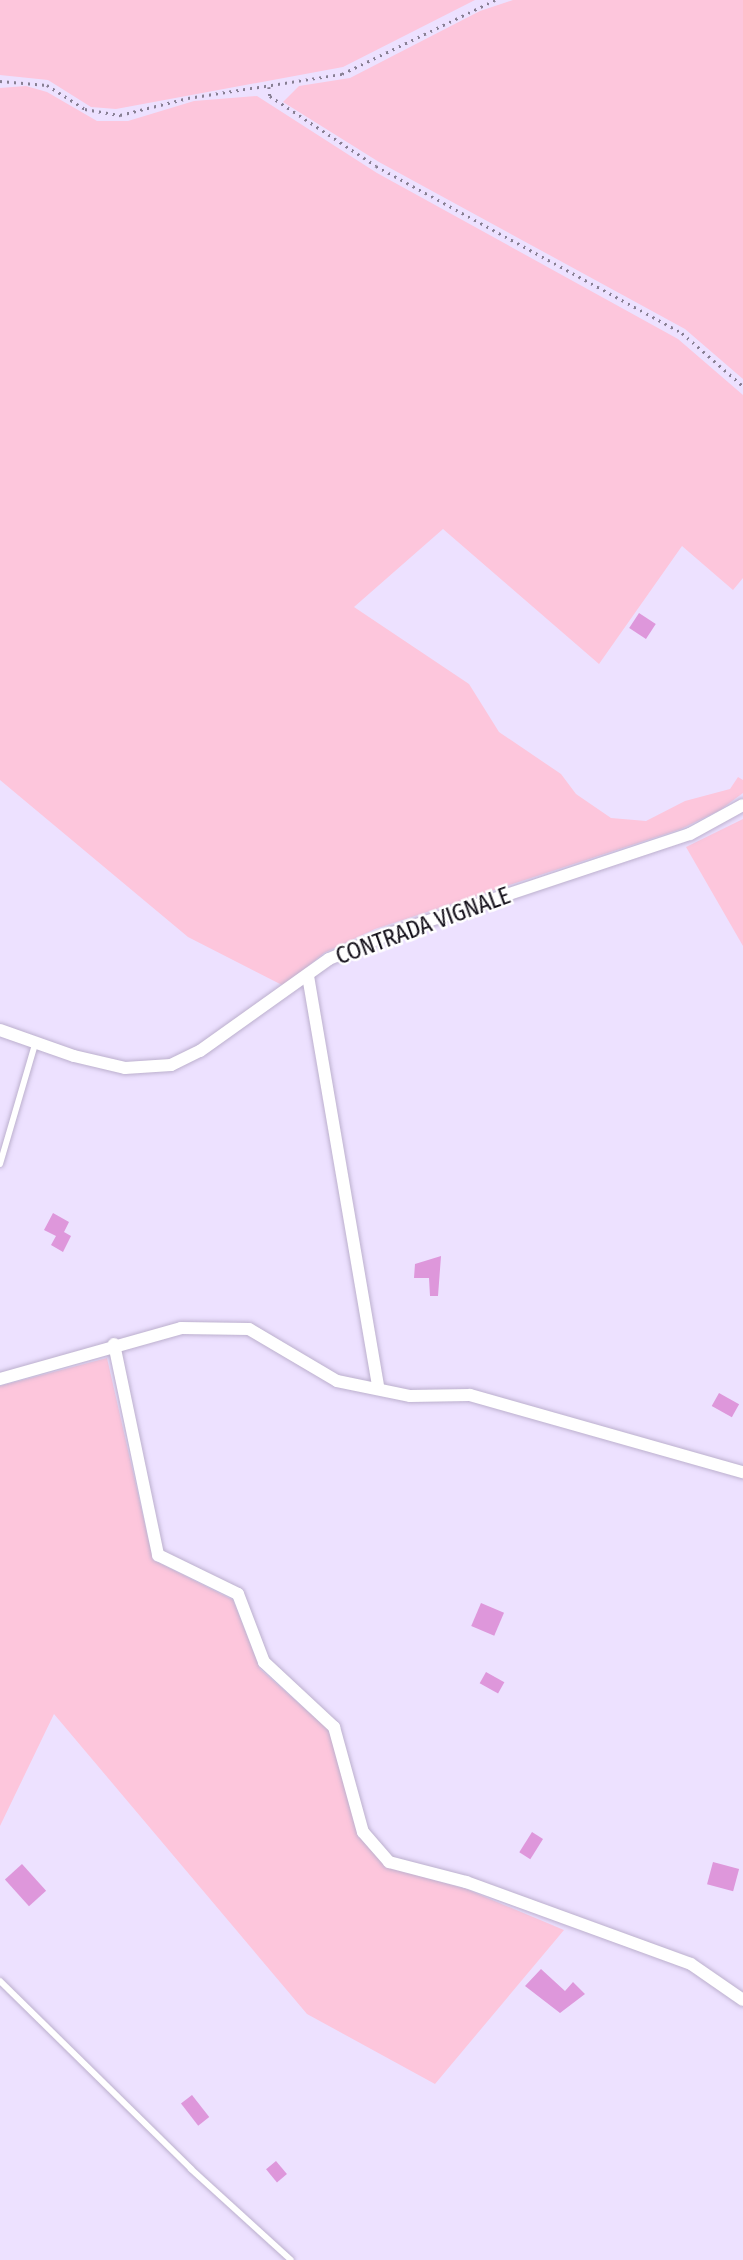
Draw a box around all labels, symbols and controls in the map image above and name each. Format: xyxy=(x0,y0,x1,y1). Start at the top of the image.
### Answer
street label: CONTRADA VIGNALE xyxy=(332,882,514,970)

